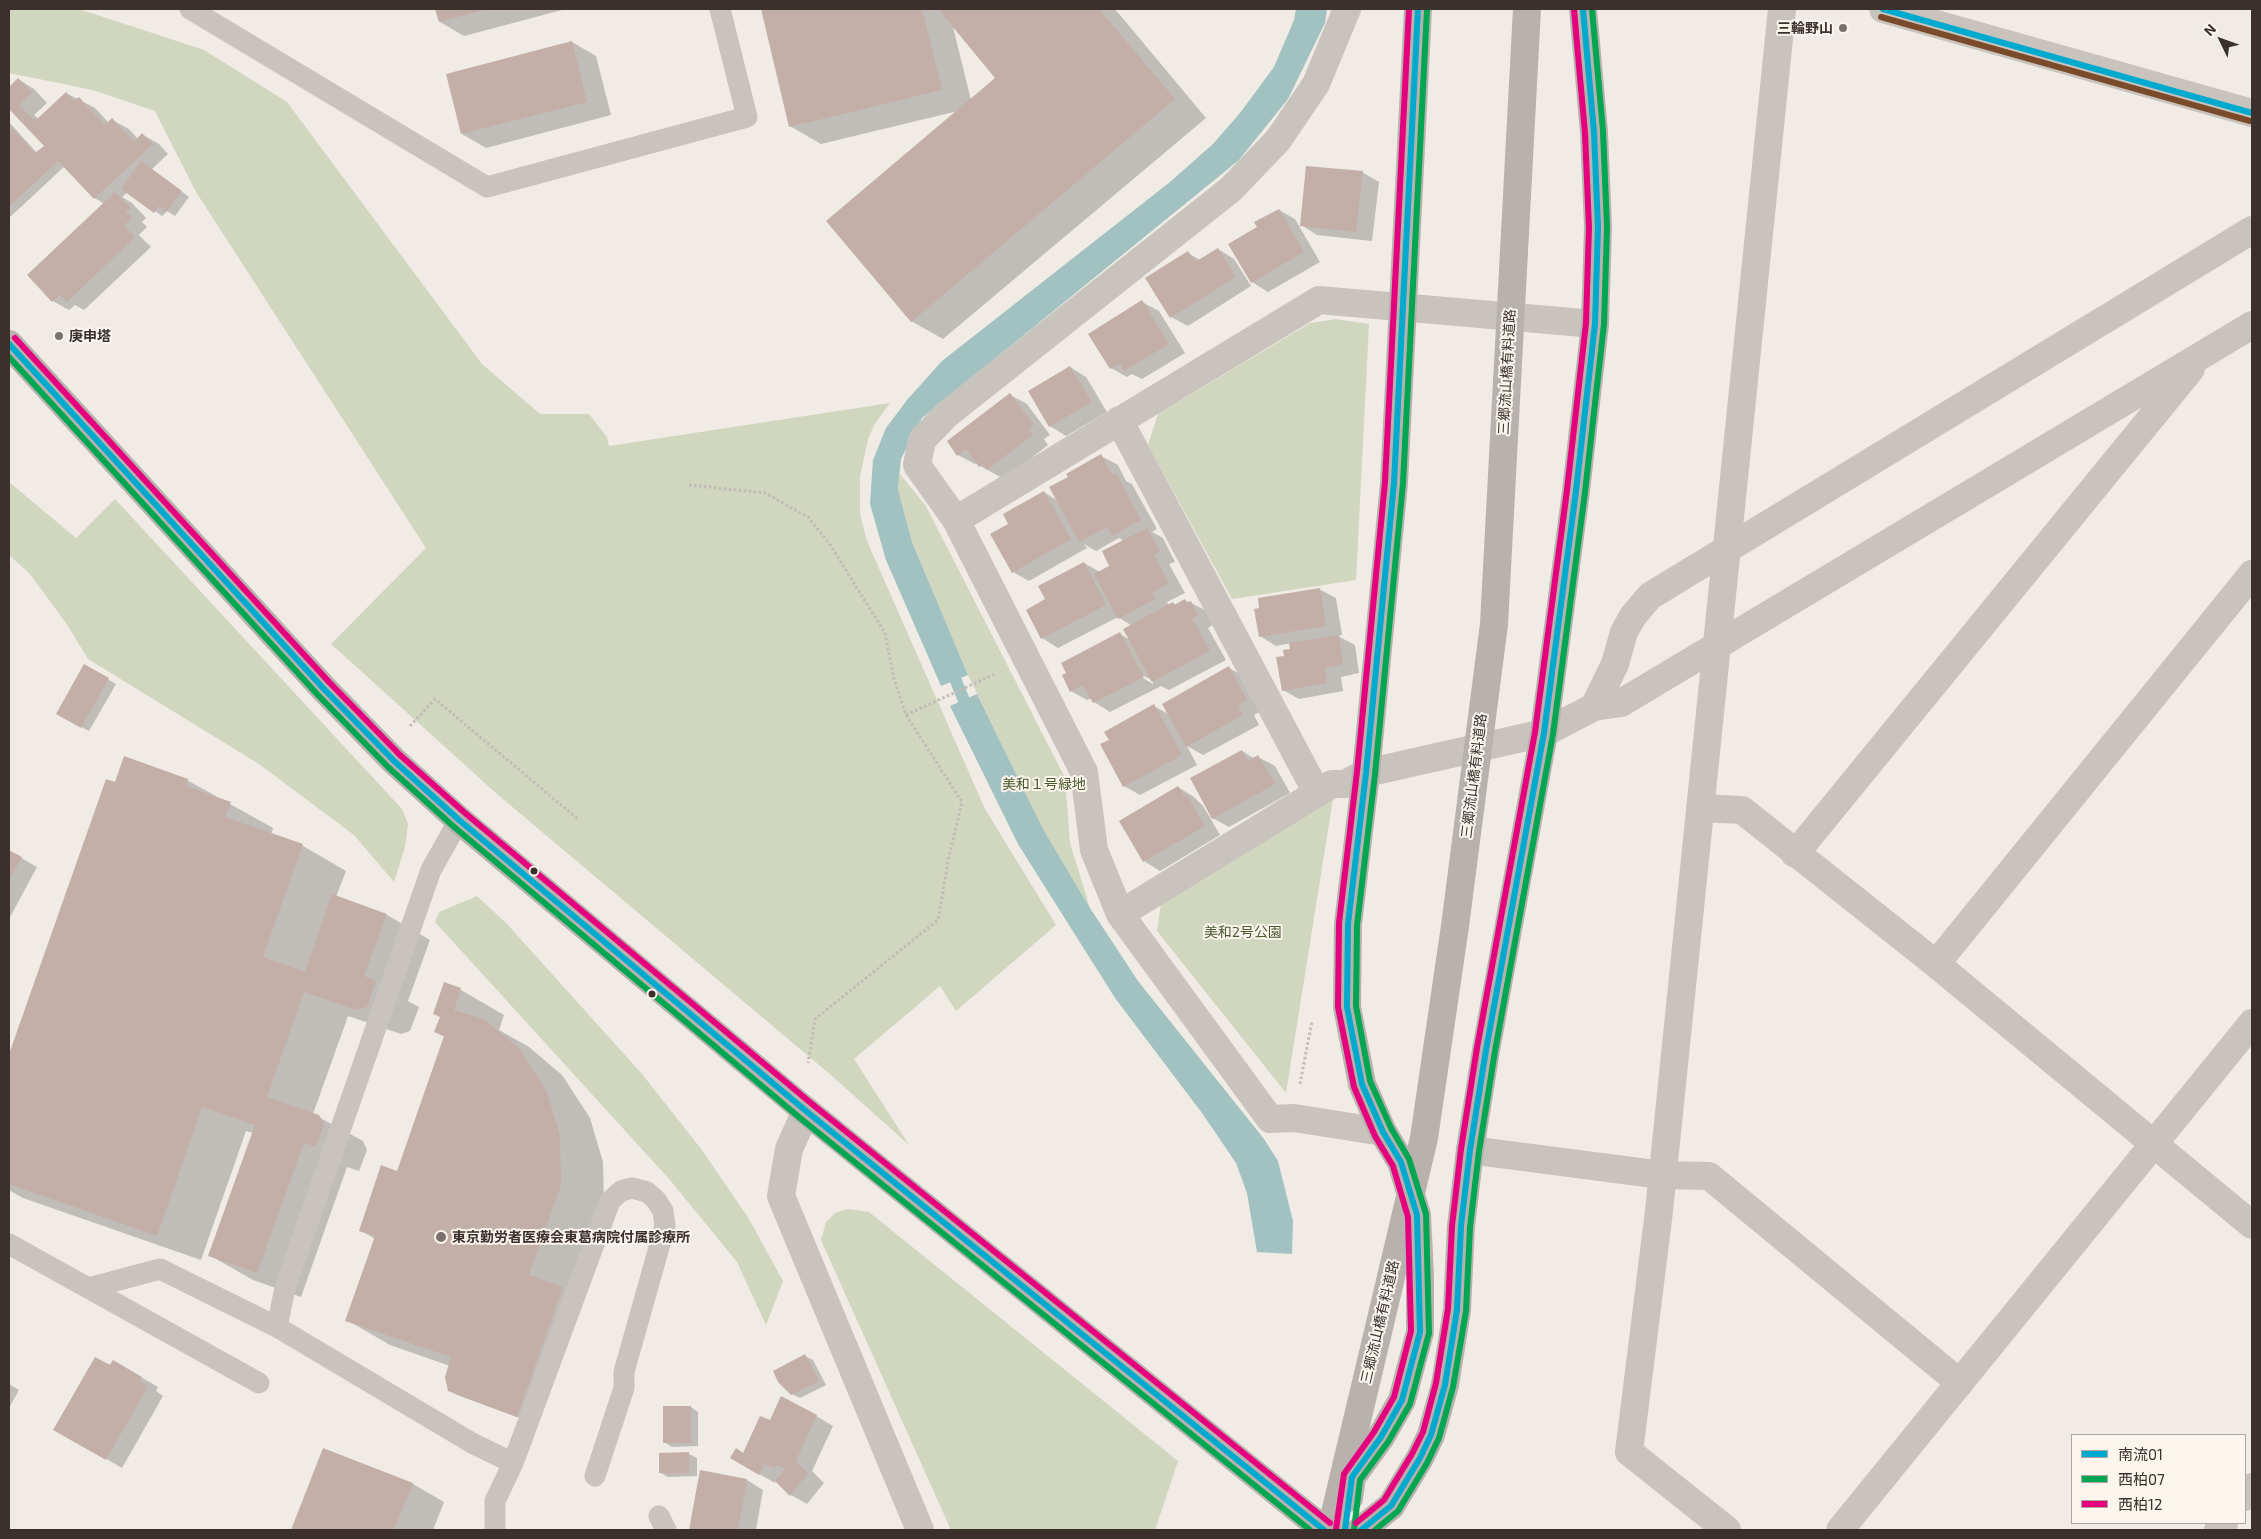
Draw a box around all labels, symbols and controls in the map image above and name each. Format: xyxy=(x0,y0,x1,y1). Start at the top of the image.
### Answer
north arrow xyxy=(2196,15,2246,65)
place label: 三輪野山 xyxy=(1777,20,1833,36)
text: N xyxy=(2200,20,2219,39)
marker: 三輪野山 xyxy=(1837,22,1849,34)
street label: 三郷流山橋有料道路 xyxy=(1495,309,1519,435)
place label: 庚申塔 xyxy=(69,328,111,344)
marker: 庚申塔 xyxy=(53,330,65,342)
street label: 三郷流山橋有料道路 xyxy=(1458,712,1490,840)
park label: 美和１号緑地 xyxy=(1002,776,1086,792)
unlabelled marker xyxy=(529,866,539,876)
park label: 美和2号公園 xyxy=(1204,924,1282,940)
unlabelled marker xyxy=(647,989,657,999)
place label: 東京勤労者医療会東葛病院付属診療所 xyxy=(452,1229,690,1245)
marker: 東京勤労者医療会東葛病院付属診療所 xyxy=(434,1230,448,1244)
street label: 三郷流山橋有料道路 xyxy=(1358,1259,1402,1385)
legend xyxy=(2071,1434,2246,1524)
text: 南流01 xyxy=(2118,1445,2163,1463)
text: 西柏07 xyxy=(2118,1470,2165,1488)
text: 西柏12 xyxy=(2118,1495,2162,1513)

